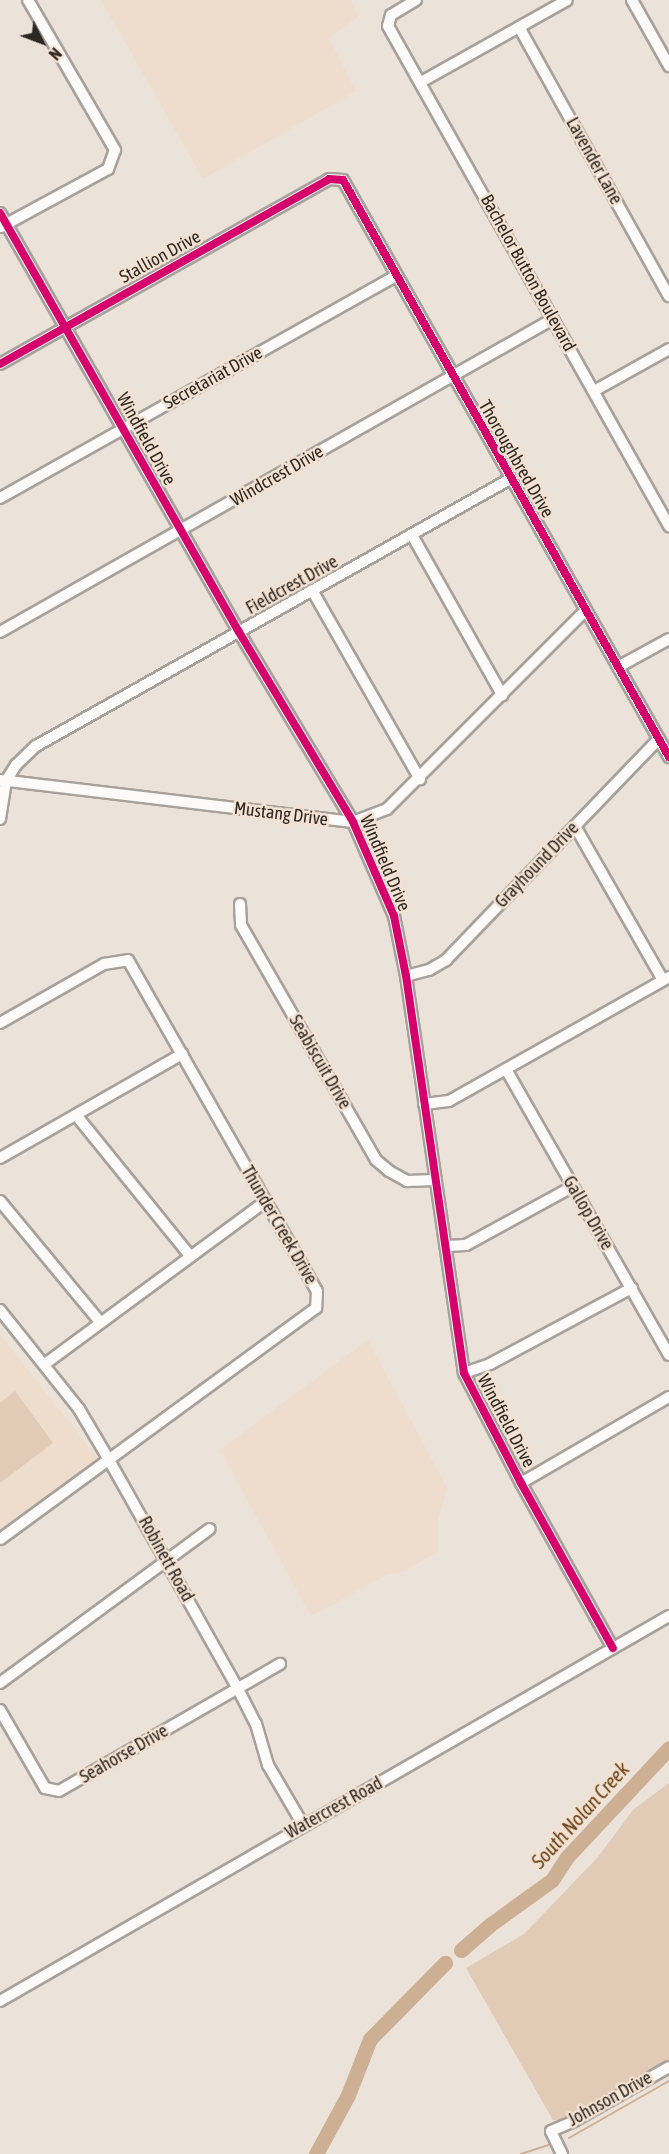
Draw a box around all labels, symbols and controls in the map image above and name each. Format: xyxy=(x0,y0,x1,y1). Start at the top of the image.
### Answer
north arrow xyxy=(12,12,72,72)
text: N xyxy=(46,45,65,64)
street label: Lavender Lane xyxy=(561,114,627,208)
street label: Bachelor Button Boulevard xyxy=(476,191,580,355)
street label: Stallion Drive xyxy=(116,226,204,288)
street label: Secretariat Drive xyxy=(160,342,266,414)
street label: Windfield Drive xyxy=(112,389,180,489)
street label: Thoroughbred Drive xyxy=(474,397,558,521)
street label: Windcrest Drive xyxy=(227,441,327,511)
street label: Fieldcrest Drive xyxy=(242,551,342,619)
street label: Mustang Drive xyxy=(233,798,329,830)
street label: Windfield Drive xyxy=(355,812,415,914)
street label: Grayhound Drive xyxy=(491,818,583,912)
street label: Seabiscuit Drive xyxy=(284,1011,356,1113)
street label: Thunder Creek Drive xyxy=(236,1162,322,1288)
street label: Gallop Drive xyxy=(558,1172,618,1254)
street label: Windfield Drive xyxy=(472,1371,540,1471)
street label: Robinett Road xyxy=(134,1513,198,1605)
street label: Seahorse Drive xyxy=(76,1720,172,1788)
water label: South Nolan Creek xyxy=(526,1757,634,1873)
street label: Watercrest Road xyxy=(282,1772,386,1844)
street label: Johnson Drive xyxy=(564,2067,656,2131)

